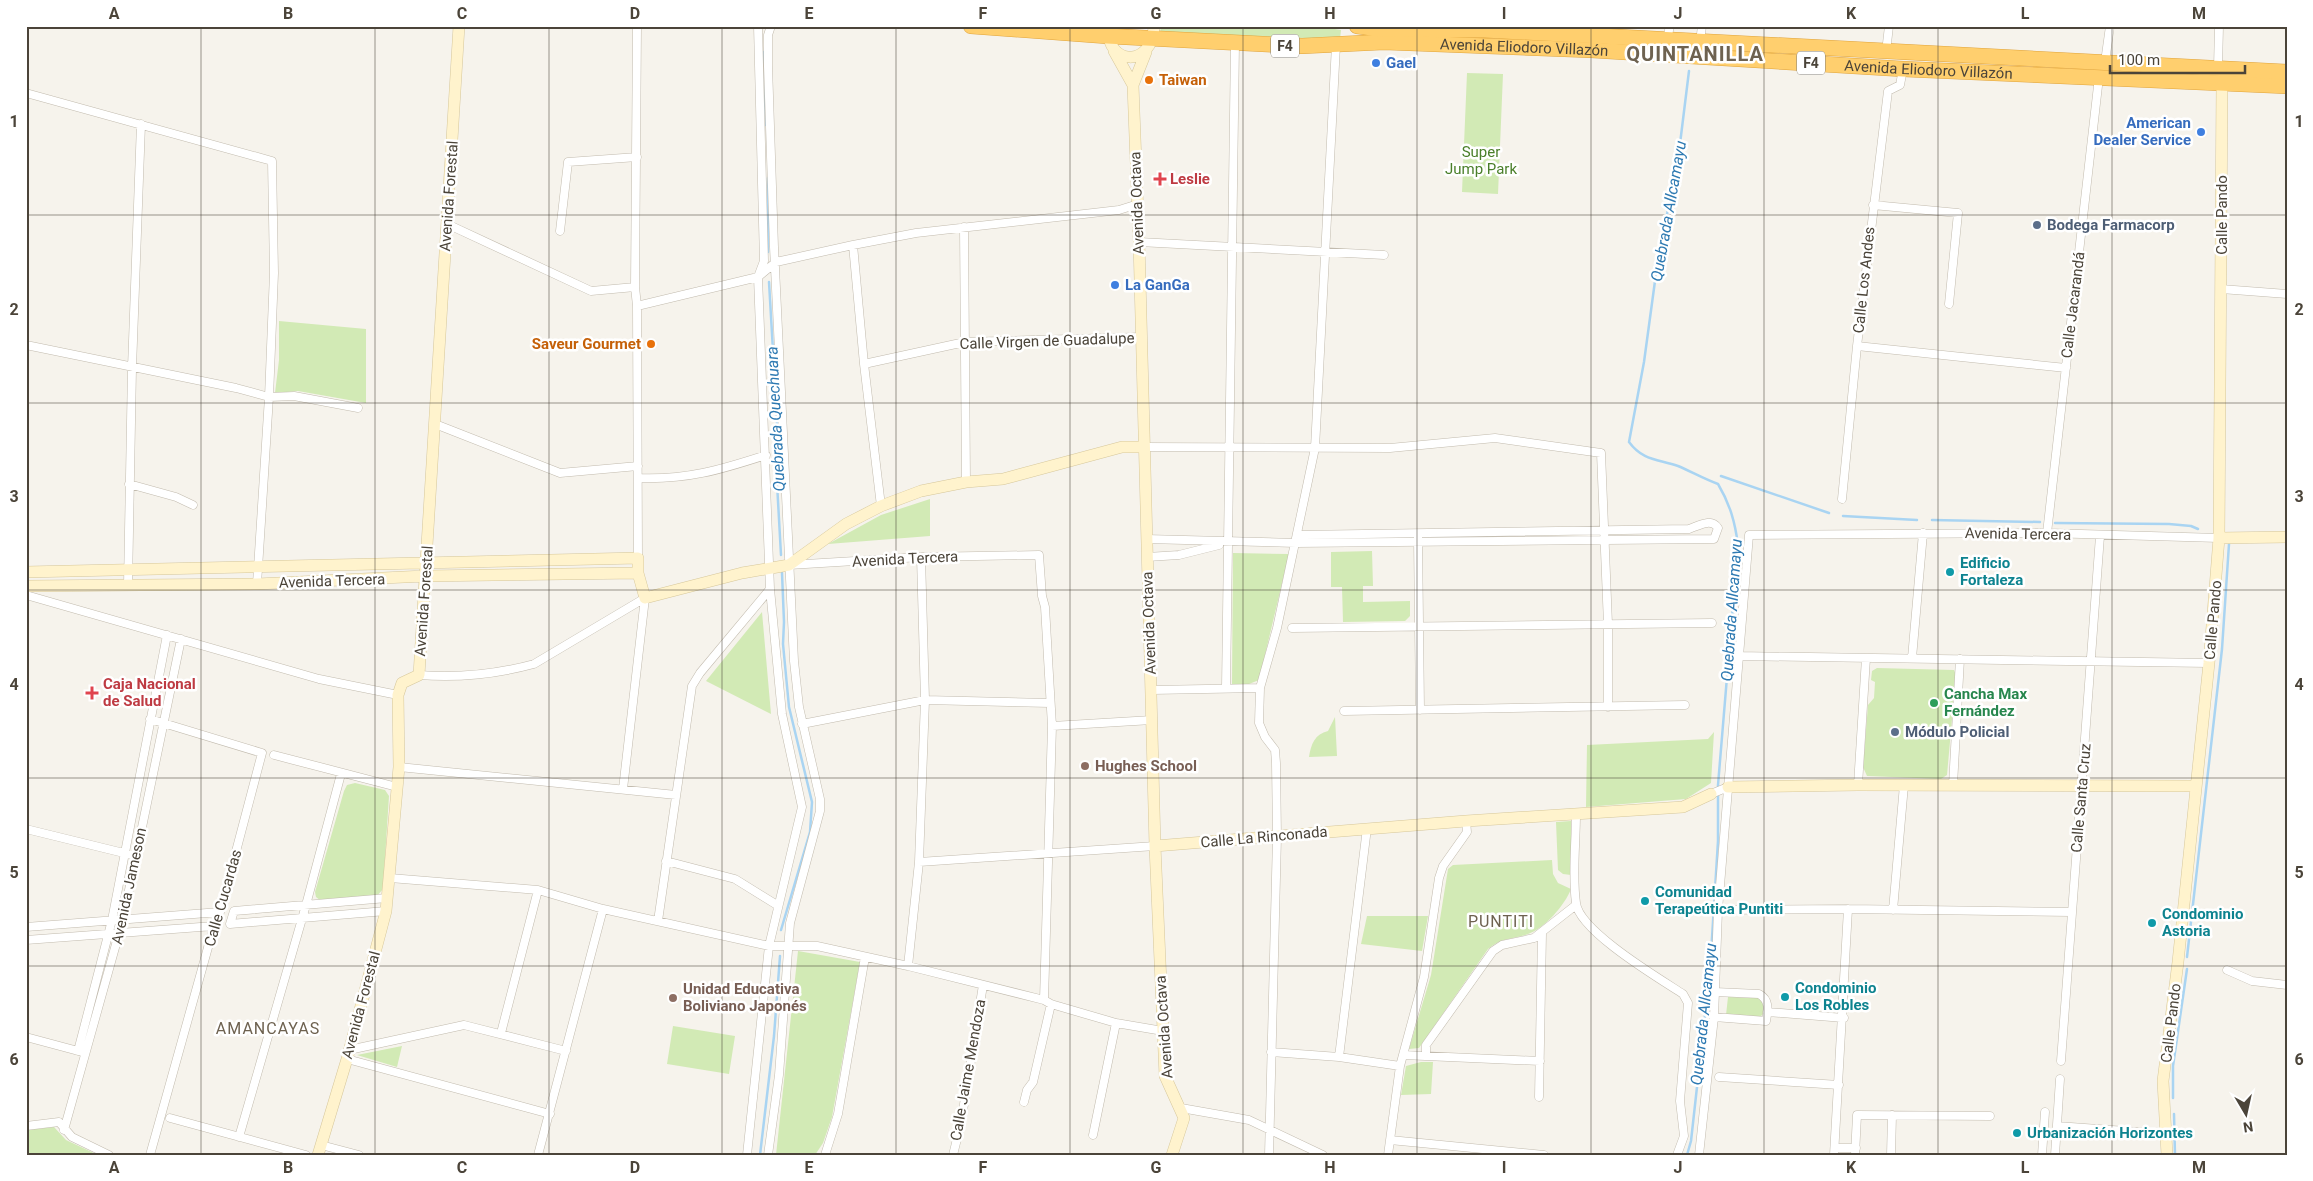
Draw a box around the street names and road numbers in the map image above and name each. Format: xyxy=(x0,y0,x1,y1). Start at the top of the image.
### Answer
road number: F4 xyxy=(1271,34,1299,58)
street label: Avenida Eliodoro Villazón xyxy=(1440,35,1609,60)
road number: F4 xyxy=(1797,52,1825,74)
street label: Avenida Eliodoro Villazón xyxy=(1844,56,2013,83)
street label: Avenida Forestal xyxy=(436,140,462,252)
street label: Avenida Octava xyxy=(1126,151,1148,255)
street label: Calle Pando xyxy=(2213,175,2231,255)
street label: Calle Los Andes xyxy=(1849,226,1879,334)
street label: Calle Jacarandá xyxy=(2058,251,2088,359)
street label: Calle Virgen de Guadalupe xyxy=(959,329,1135,353)
street label: Avenida Tercera xyxy=(1965,524,2071,544)
street label: Avenida Forestal xyxy=(411,545,437,657)
street label: Avenida Tercera xyxy=(851,547,959,571)
street label: Avenida Tercera xyxy=(279,570,385,592)
street label: Avenida Octava xyxy=(1138,571,1160,675)
street label: Calle Pando xyxy=(2201,580,2225,660)
street label: Calle Santa Cruz xyxy=(2067,743,2095,853)
street label: Calle La Rinconada xyxy=(1200,822,1328,852)
street label: Avenida Jameson xyxy=(108,826,150,946)
street label: Calle Cucardas xyxy=(201,847,245,949)
street label: Avenida Forestal xyxy=(338,949,384,1061)
street label: Avenida Octava xyxy=(1151,975,1177,1079)
street label: Calle Pando xyxy=(2157,982,2185,1064)
street label: Calle Jaime Mendoza xyxy=(947,998,989,1142)

